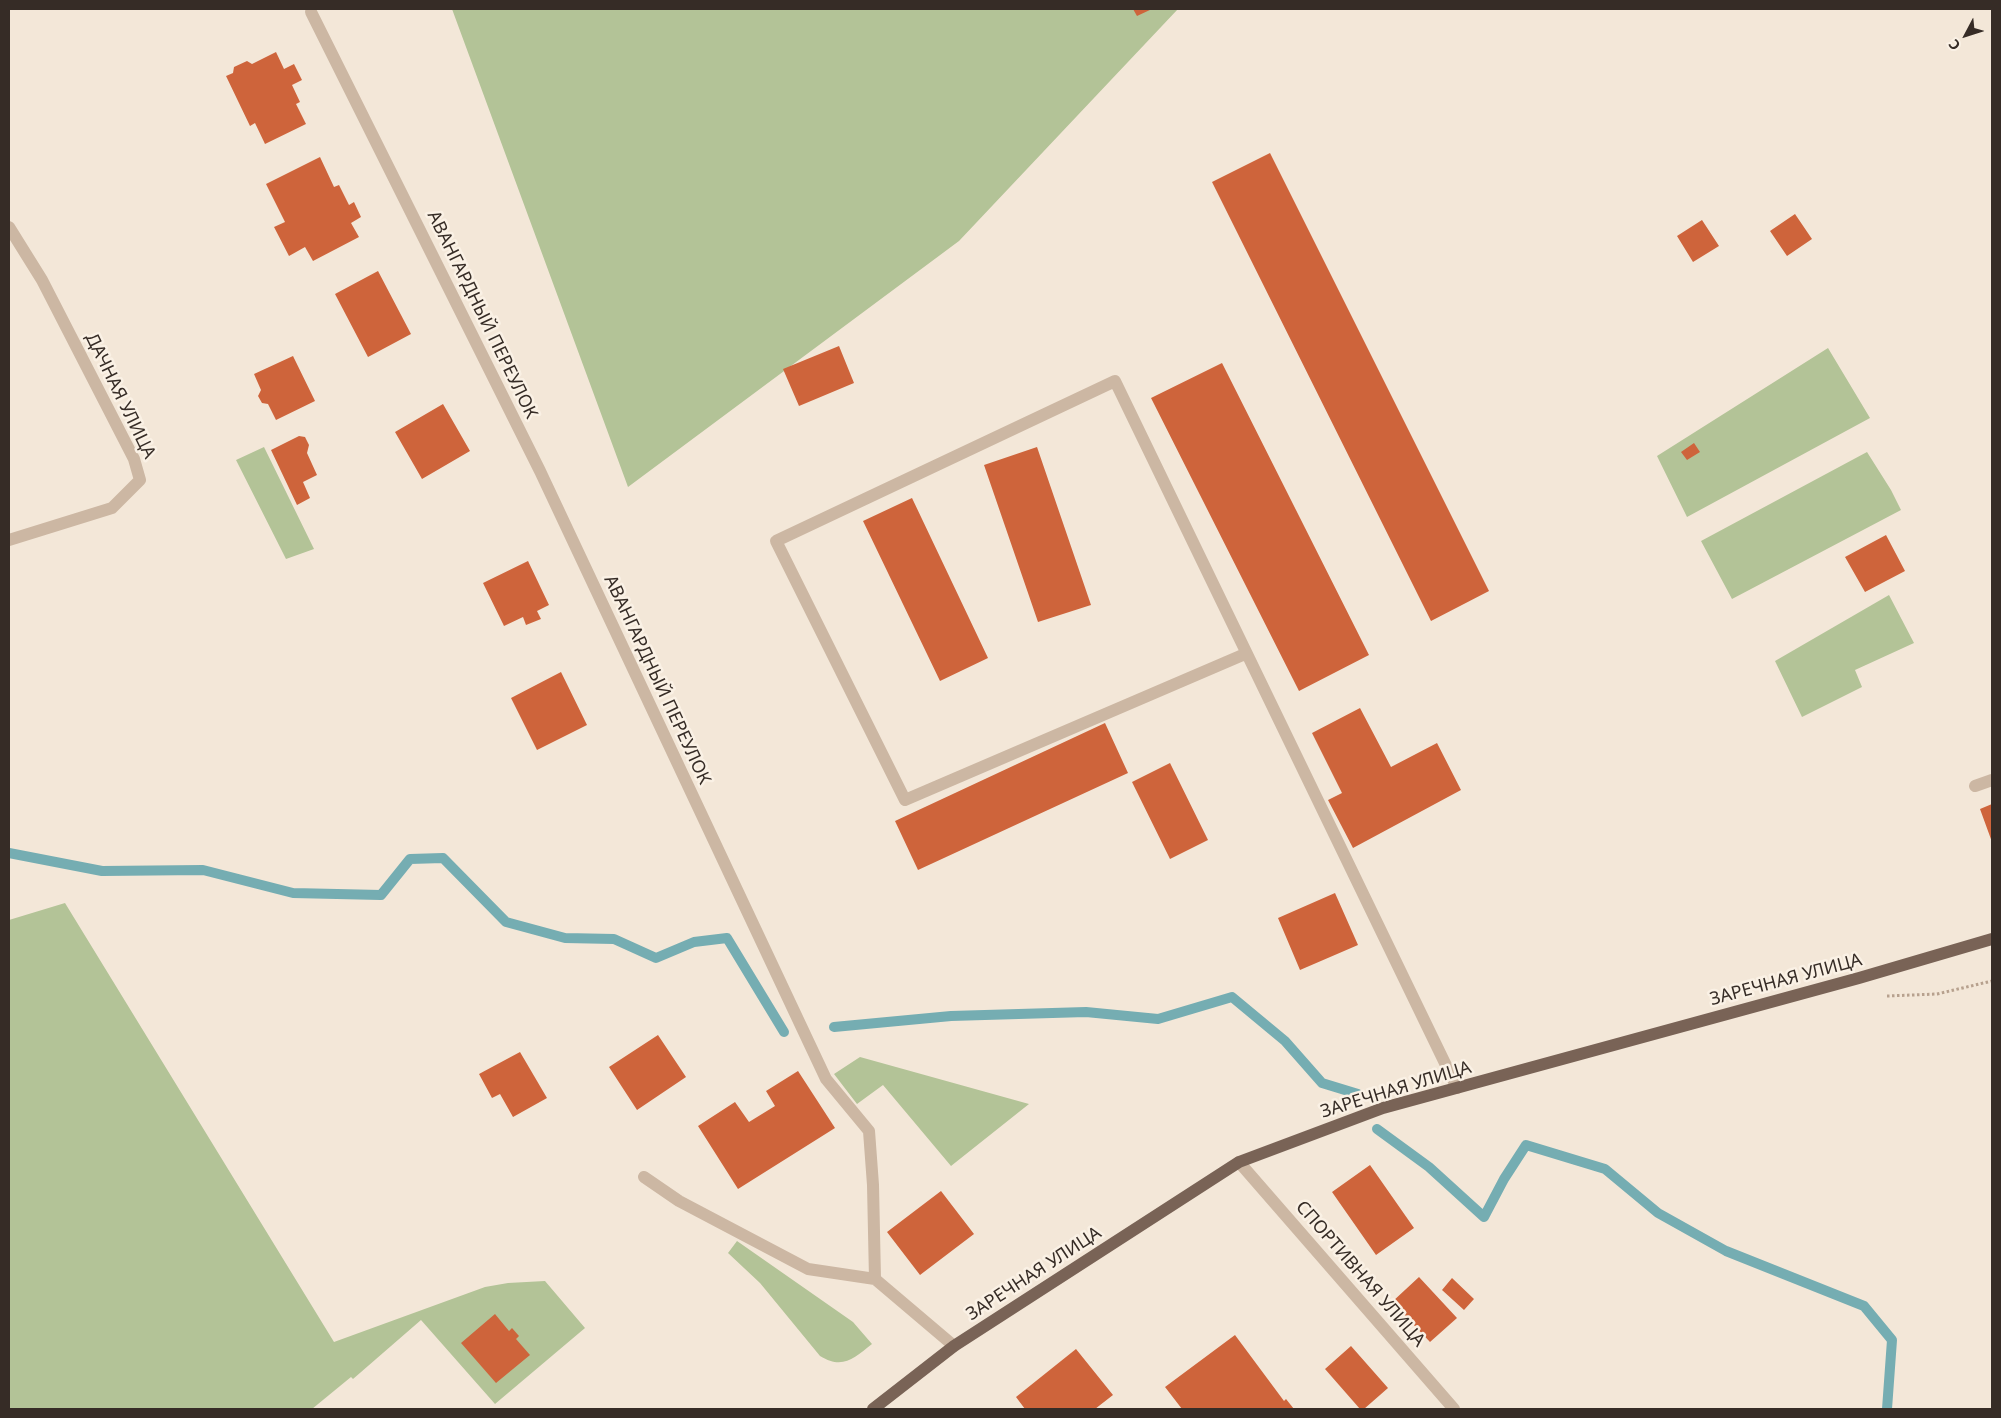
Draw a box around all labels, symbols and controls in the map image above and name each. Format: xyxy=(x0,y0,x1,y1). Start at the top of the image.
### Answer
north arrow xyxy=(1941,10,1991,60)
text: С xyxy=(1944,35,1964,55)
street label: АВАНГАРДНЫЙ ПЕРЕУЛОК xyxy=(422,208,542,422)
street label: ДАЧНАЯ УЛИЦА xyxy=(80,330,160,462)
street label: АВАНГАРДНЫЙ ПЕРЕУЛОК xyxy=(599,572,715,788)
street label: ЗАРЕЧНАЯ УЛИЦА xyxy=(1708,949,1864,1011)
street label: ЗАРЕЧНАЯ УЛИЦА xyxy=(1318,1057,1474,1123)
street label: СПОРТИВНАЯ УЛИЦА xyxy=(1291,1197,1429,1351)
street label: ЗАРЕЧНАЯ УЛИЦА xyxy=(963,1222,1105,1326)

